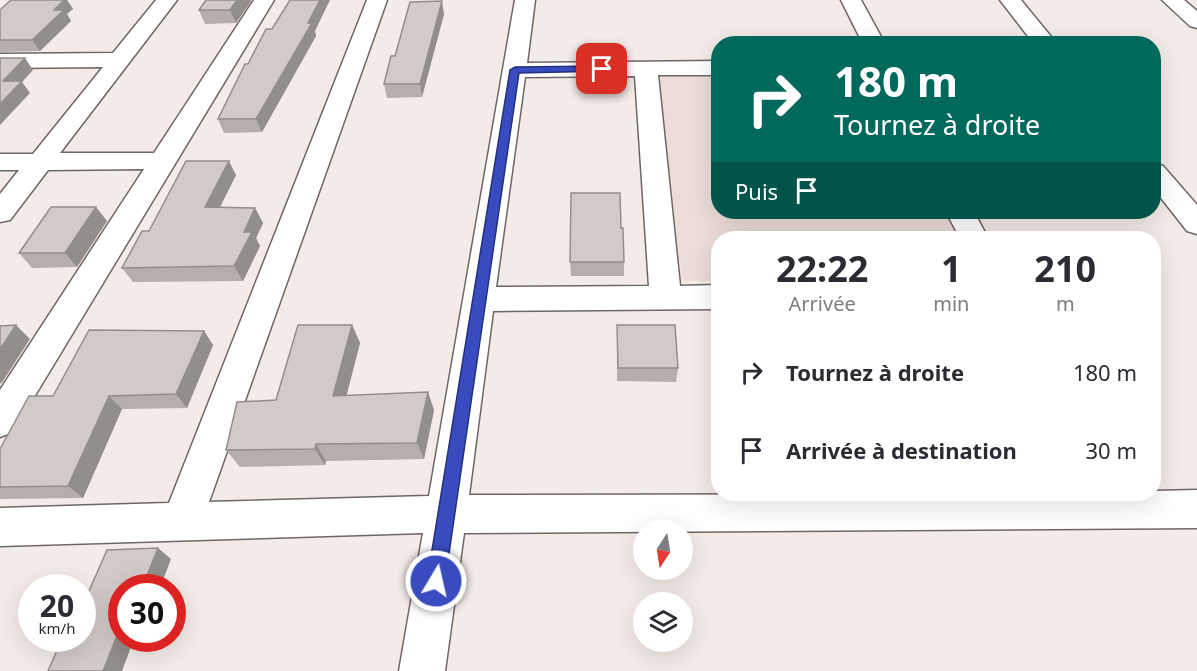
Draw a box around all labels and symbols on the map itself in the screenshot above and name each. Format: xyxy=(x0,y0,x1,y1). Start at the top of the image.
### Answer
pin xyxy=(576,43,627,94)
north arrow xyxy=(633,520,693,580)
position arrow xyxy=(404,549,468,613)
speed limit sign: 30 xyxy=(108,574,186,652)

